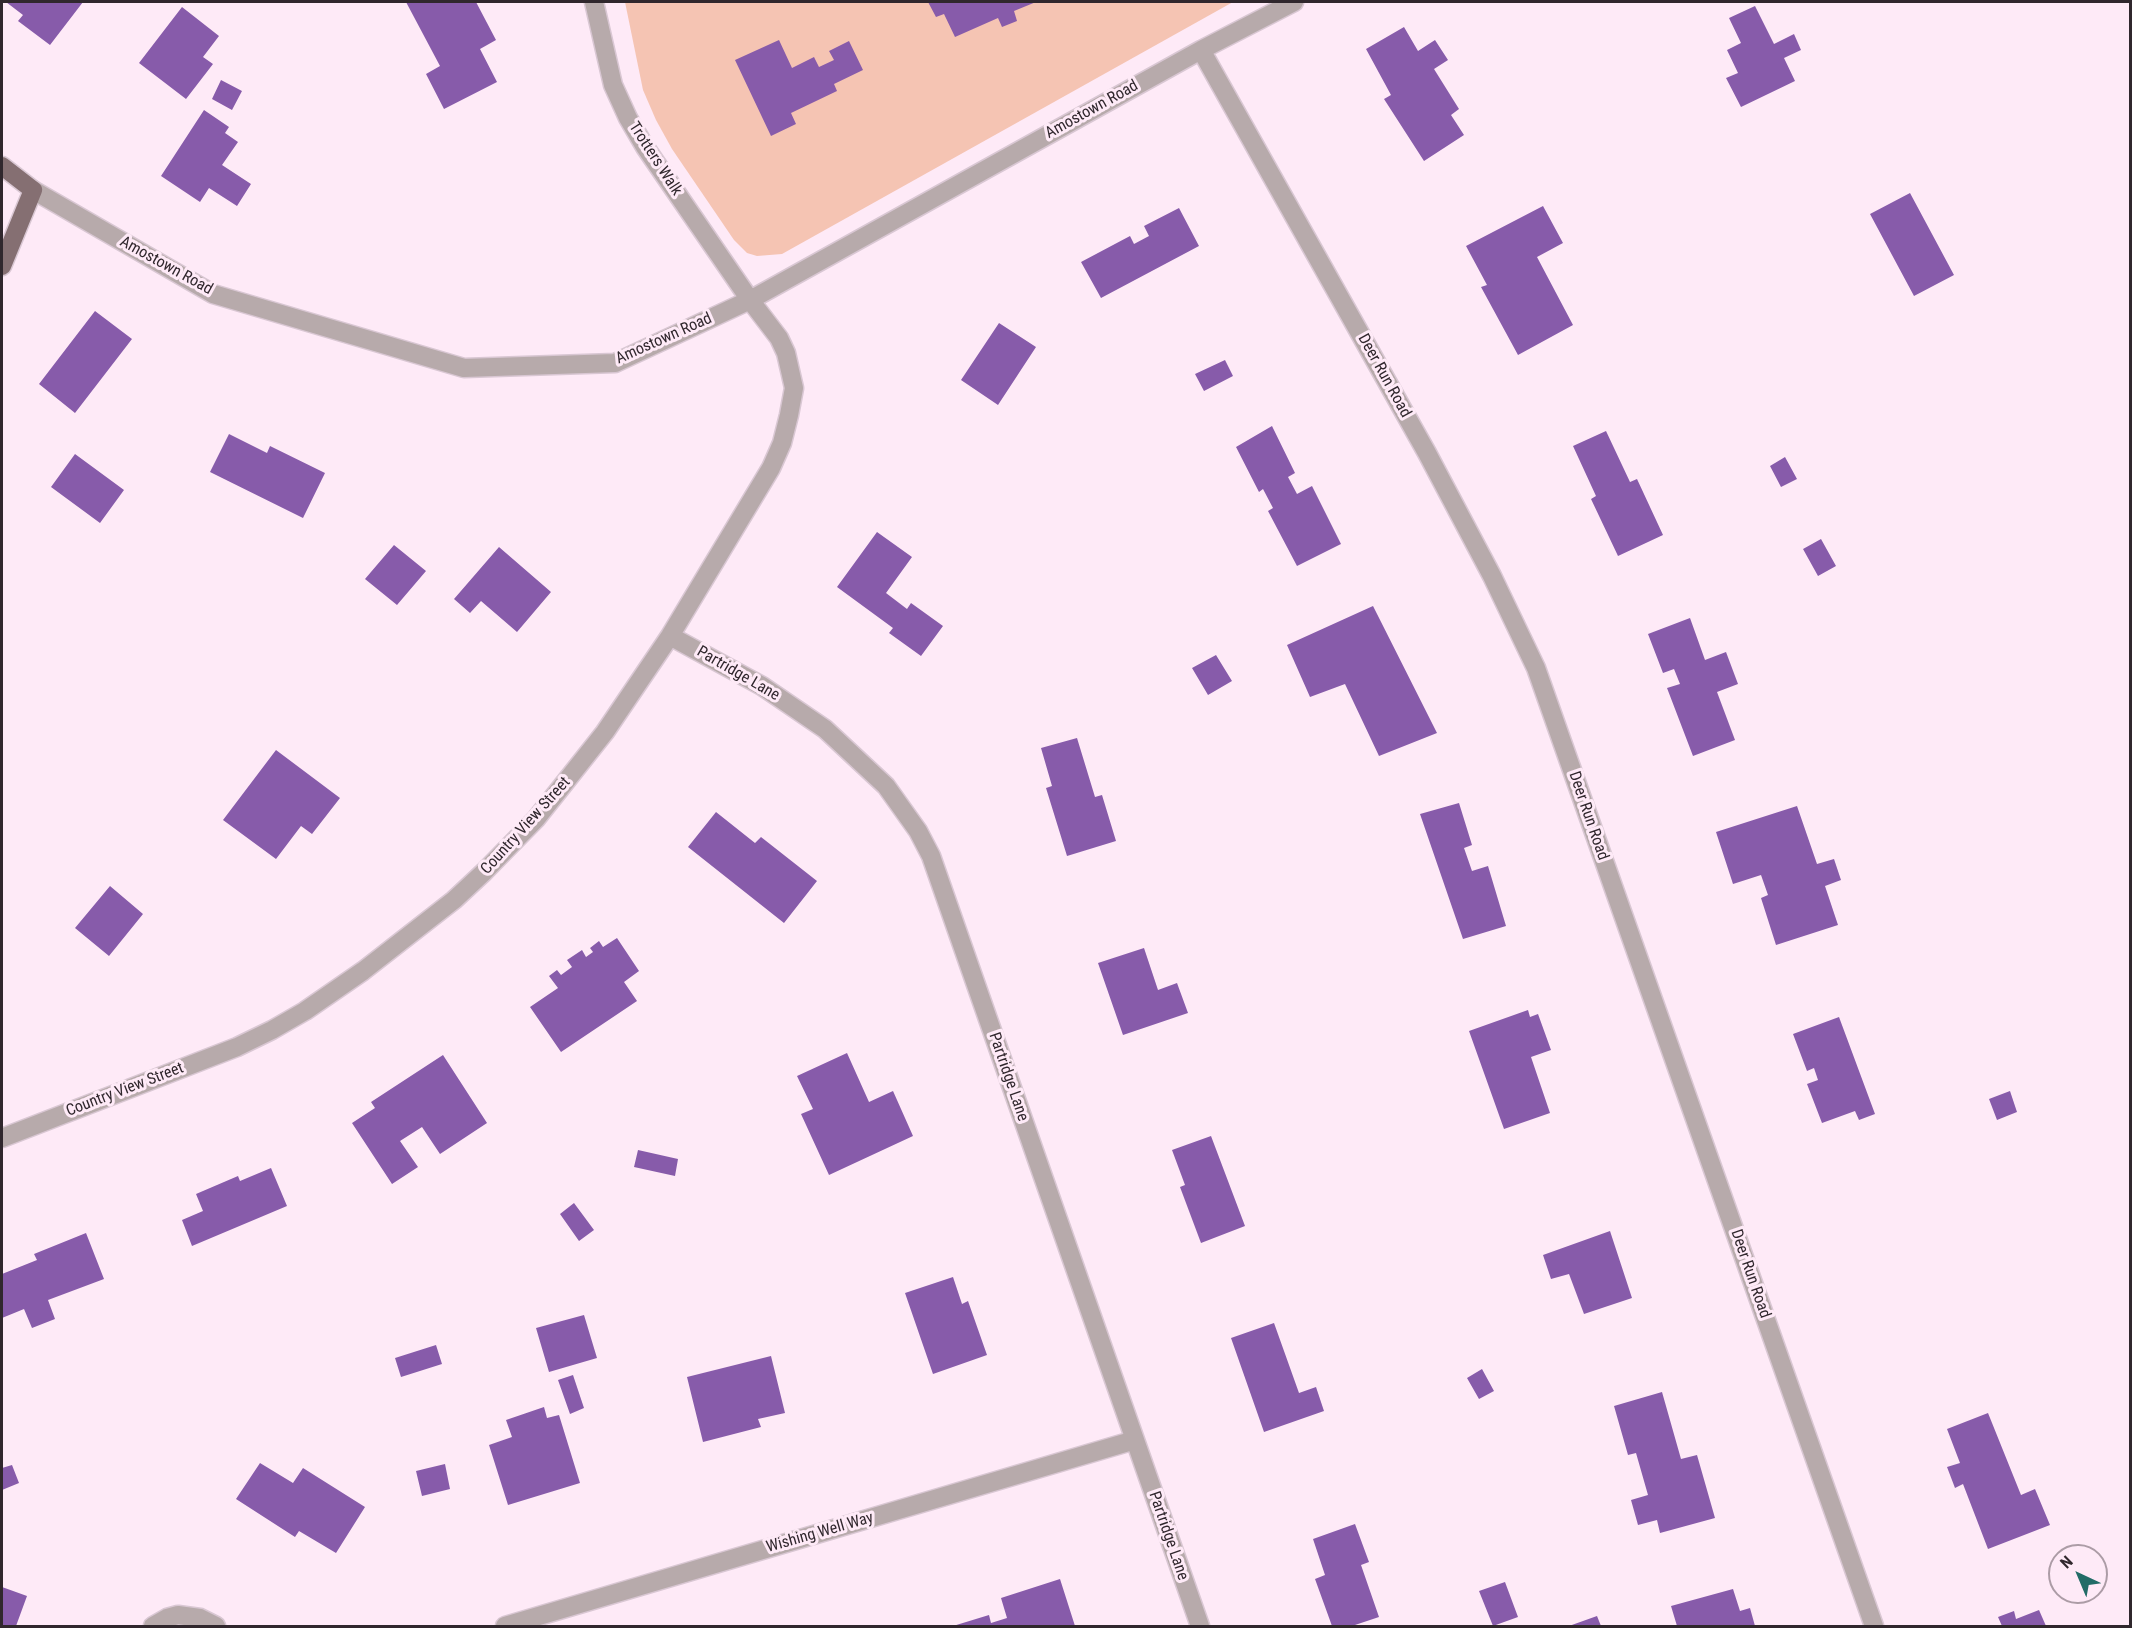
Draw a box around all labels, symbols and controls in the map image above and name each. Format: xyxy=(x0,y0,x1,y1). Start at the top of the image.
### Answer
street label: Amostown Road xyxy=(1042,77,1142,143)
street label: Trotters Walk xyxy=(624,119,686,199)
street label: Amostown Road xyxy=(116,233,216,299)
street label: Amostown Road xyxy=(613,309,715,369)
street label: Deer Run Road xyxy=(1353,331,1415,421)
street label: Partridge Lane xyxy=(693,643,783,705)
street label: Deer Run Road xyxy=(1564,769,1612,863)
street label: Country View Street xyxy=(477,773,575,879)
street label: Partridge Lane xyxy=(984,1030,1032,1124)
street label: Country View Street xyxy=(64,1059,186,1121)
street label: Deer Run Road xyxy=(1726,1227,1774,1321)
street label: Partridge Lane xyxy=(1144,1489,1192,1583)
street label: Wishing Well Way xyxy=(764,1509,876,1557)
north arrow xyxy=(2048,1544,2108,1604)
text: N xyxy=(2056,1552,2077,1572)

